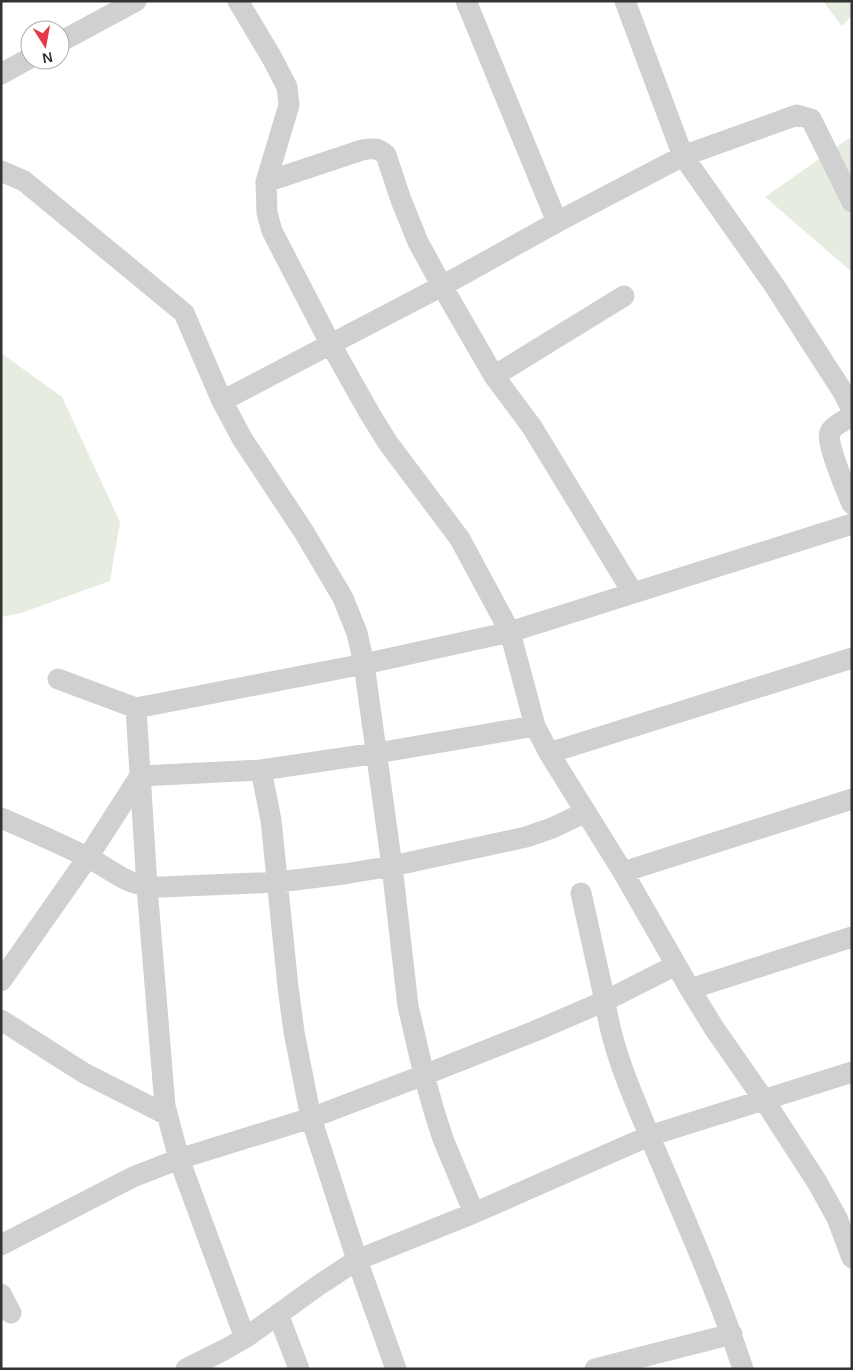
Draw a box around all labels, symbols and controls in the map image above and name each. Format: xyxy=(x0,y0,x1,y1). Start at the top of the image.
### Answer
north arrow xyxy=(20,20,70,70)
text: N xyxy=(41,49,54,67)

